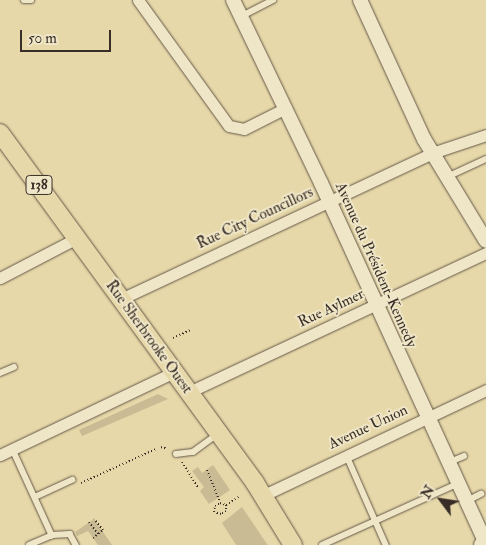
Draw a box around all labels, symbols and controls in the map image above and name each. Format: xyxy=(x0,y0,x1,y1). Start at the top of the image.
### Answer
scale bar xyxy=(22,20,114,52)
text: 50 m xyxy=(28,29,57,48)
road number: 138 xyxy=(25,174,53,196)
street label: Avenue du Président-Kennedy xyxy=(331,179,421,351)
street label: Rue City Councillors xyxy=(194,183,316,253)
street label: Rue Sherbrooke Ouest xyxy=(102,277,196,397)
street label: Rue Aylmer xyxy=(295,285,367,331)
street label: Avenue Union xyxy=(326,401,410,453)
north arrow xyxy=(416,475,466,525)
text: N xyxy=(417,482,438,502)

